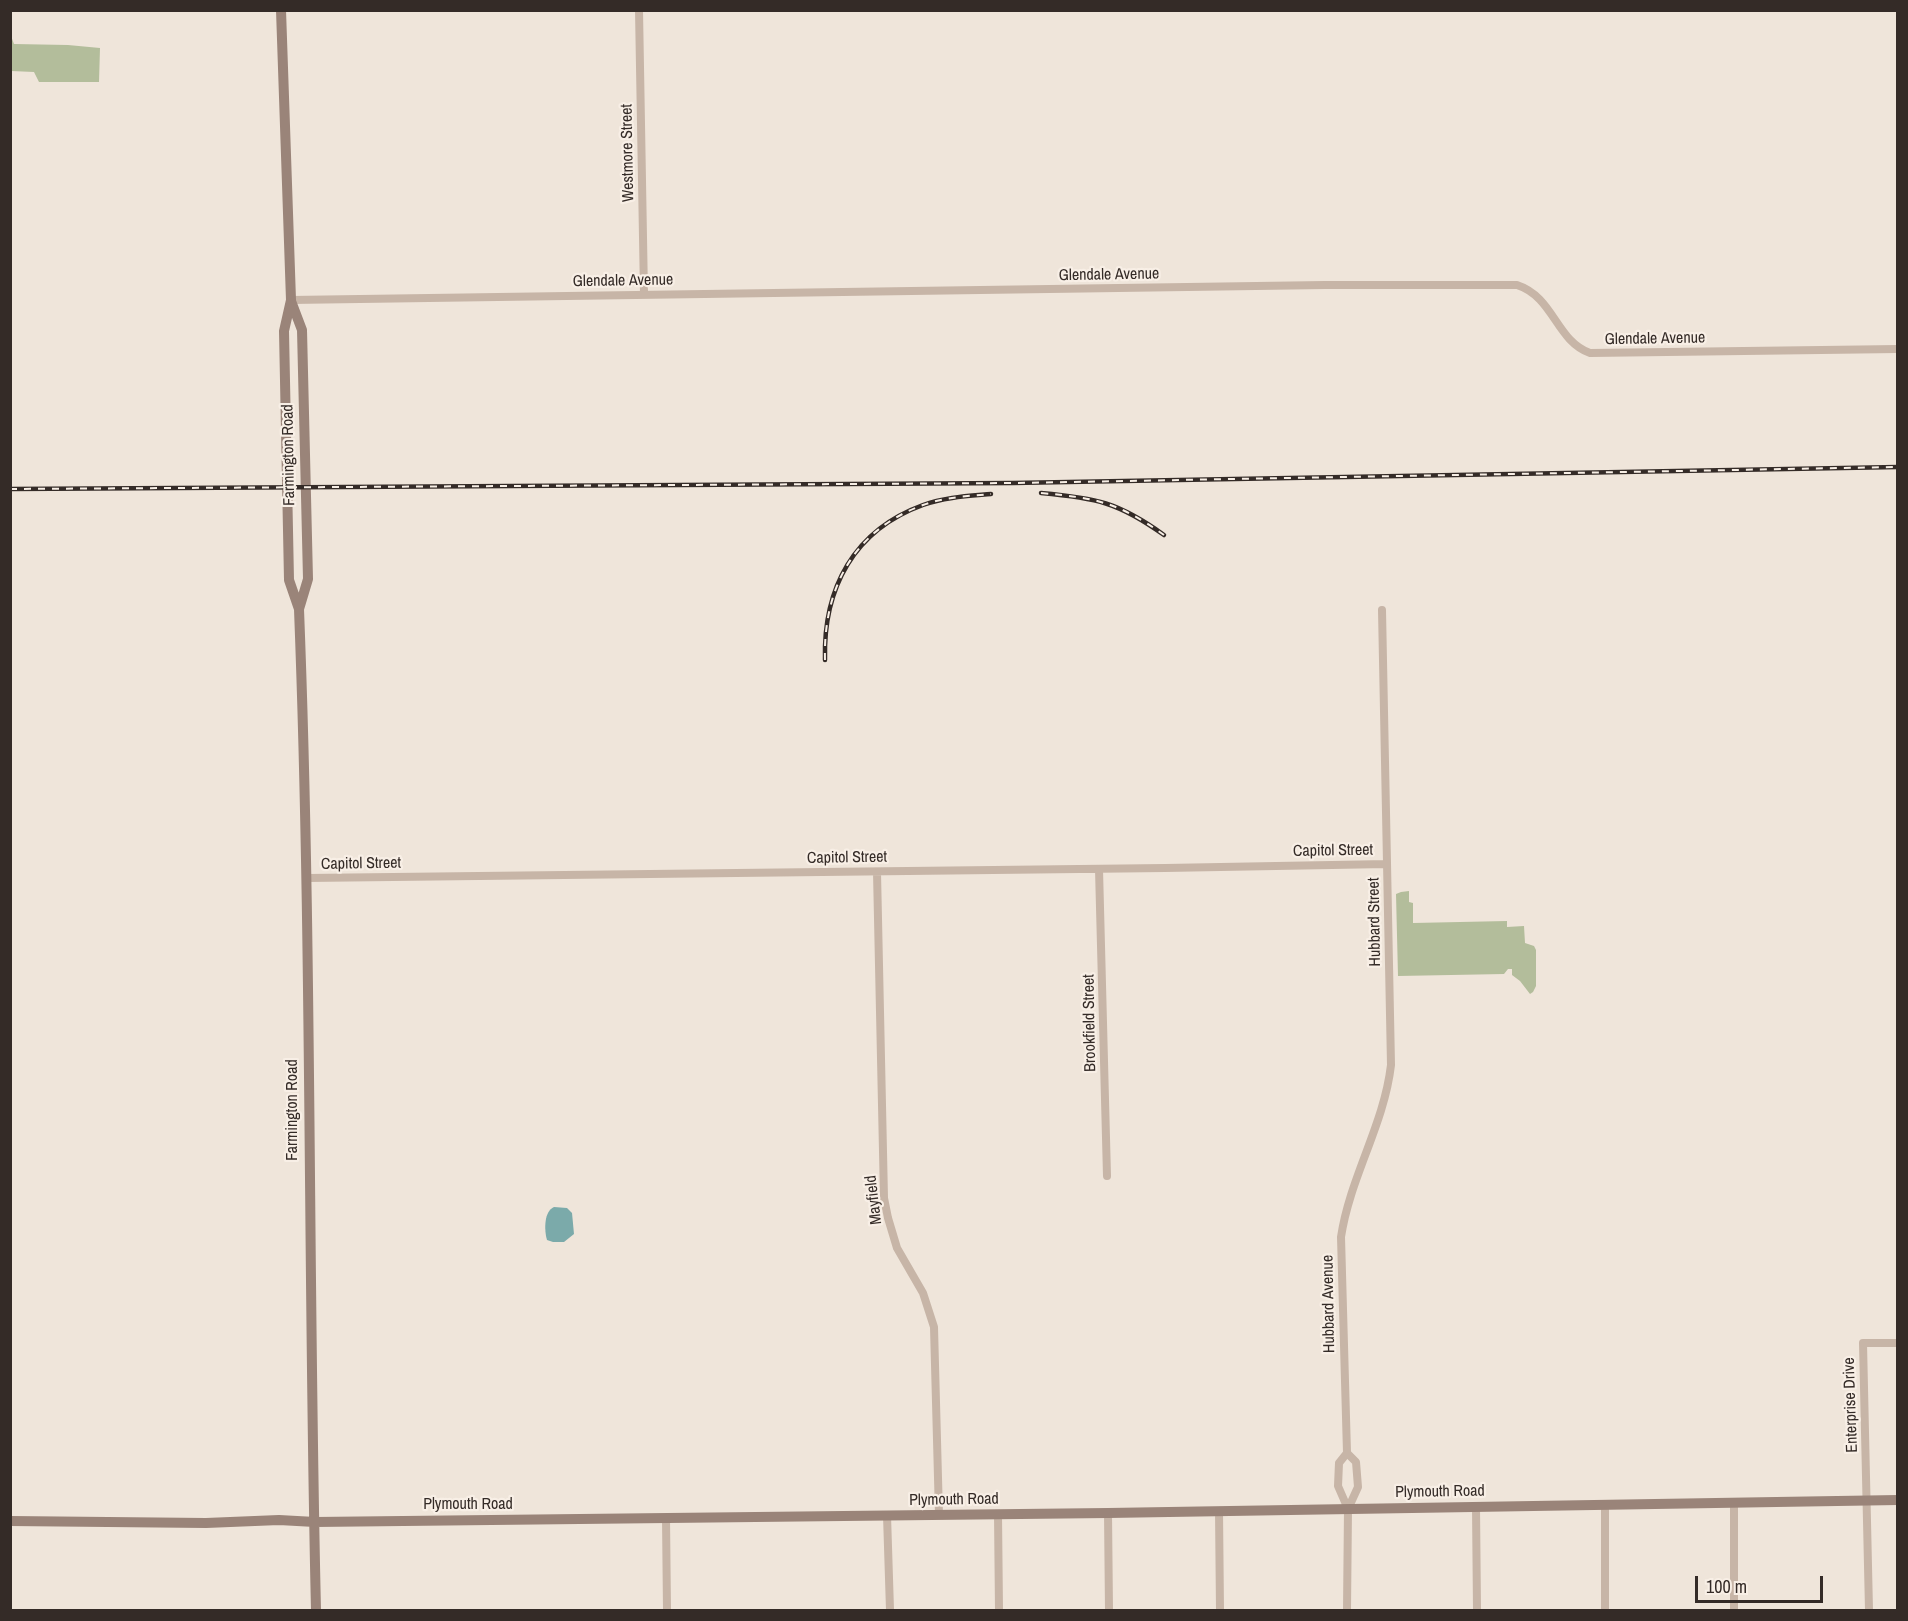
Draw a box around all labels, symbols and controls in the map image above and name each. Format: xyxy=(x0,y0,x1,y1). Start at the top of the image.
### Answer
street label: Westmore Street xyxy=(618,104,638,202)
street label: Glendale Avenue xyxy=(1059,265,1159,285)
street label: Glendale Avenue xyxy=(573,271,673,291)
street label: Glendale Avenue xyxy=(1605,329,1705,349)
street label: Farmington Road xyxy=(279,404,299,506)
street label: Capitol Street xyxy=(1293,841,1373,861)
street label: Capitol Street xyxy=(807,848,887,868)
street label: Capitol Street xyxy=(321,854,401,874)
street label: Hubbard Street xyxy=(1365,877,1385,967)
street label: Brookfield Street xyxy=(1080,974,1100,1072)
street label: Farmington Road xyxy=(283,1059,303,1161)
street label: Mayfield xyxy=(861,1174,887,1226)
street label: Hubbard Avenue xyxy=(1319,1255,1339,1353)
street label: Enterprise Drive xyxy=(1840,1357,1862,1453)
street label: Plymouth Road xyxy=(1395,1482,1485,1502)
street label: Plymouth Road xyxy=(909,1490,999,1510)
street label: Plymouth Road xyxy=(423,1495,513,1515)
scale bar xyxy=(1698,1564,1826,1602)
text: 100 m xyxy=(1706,1574,1747,1599)

